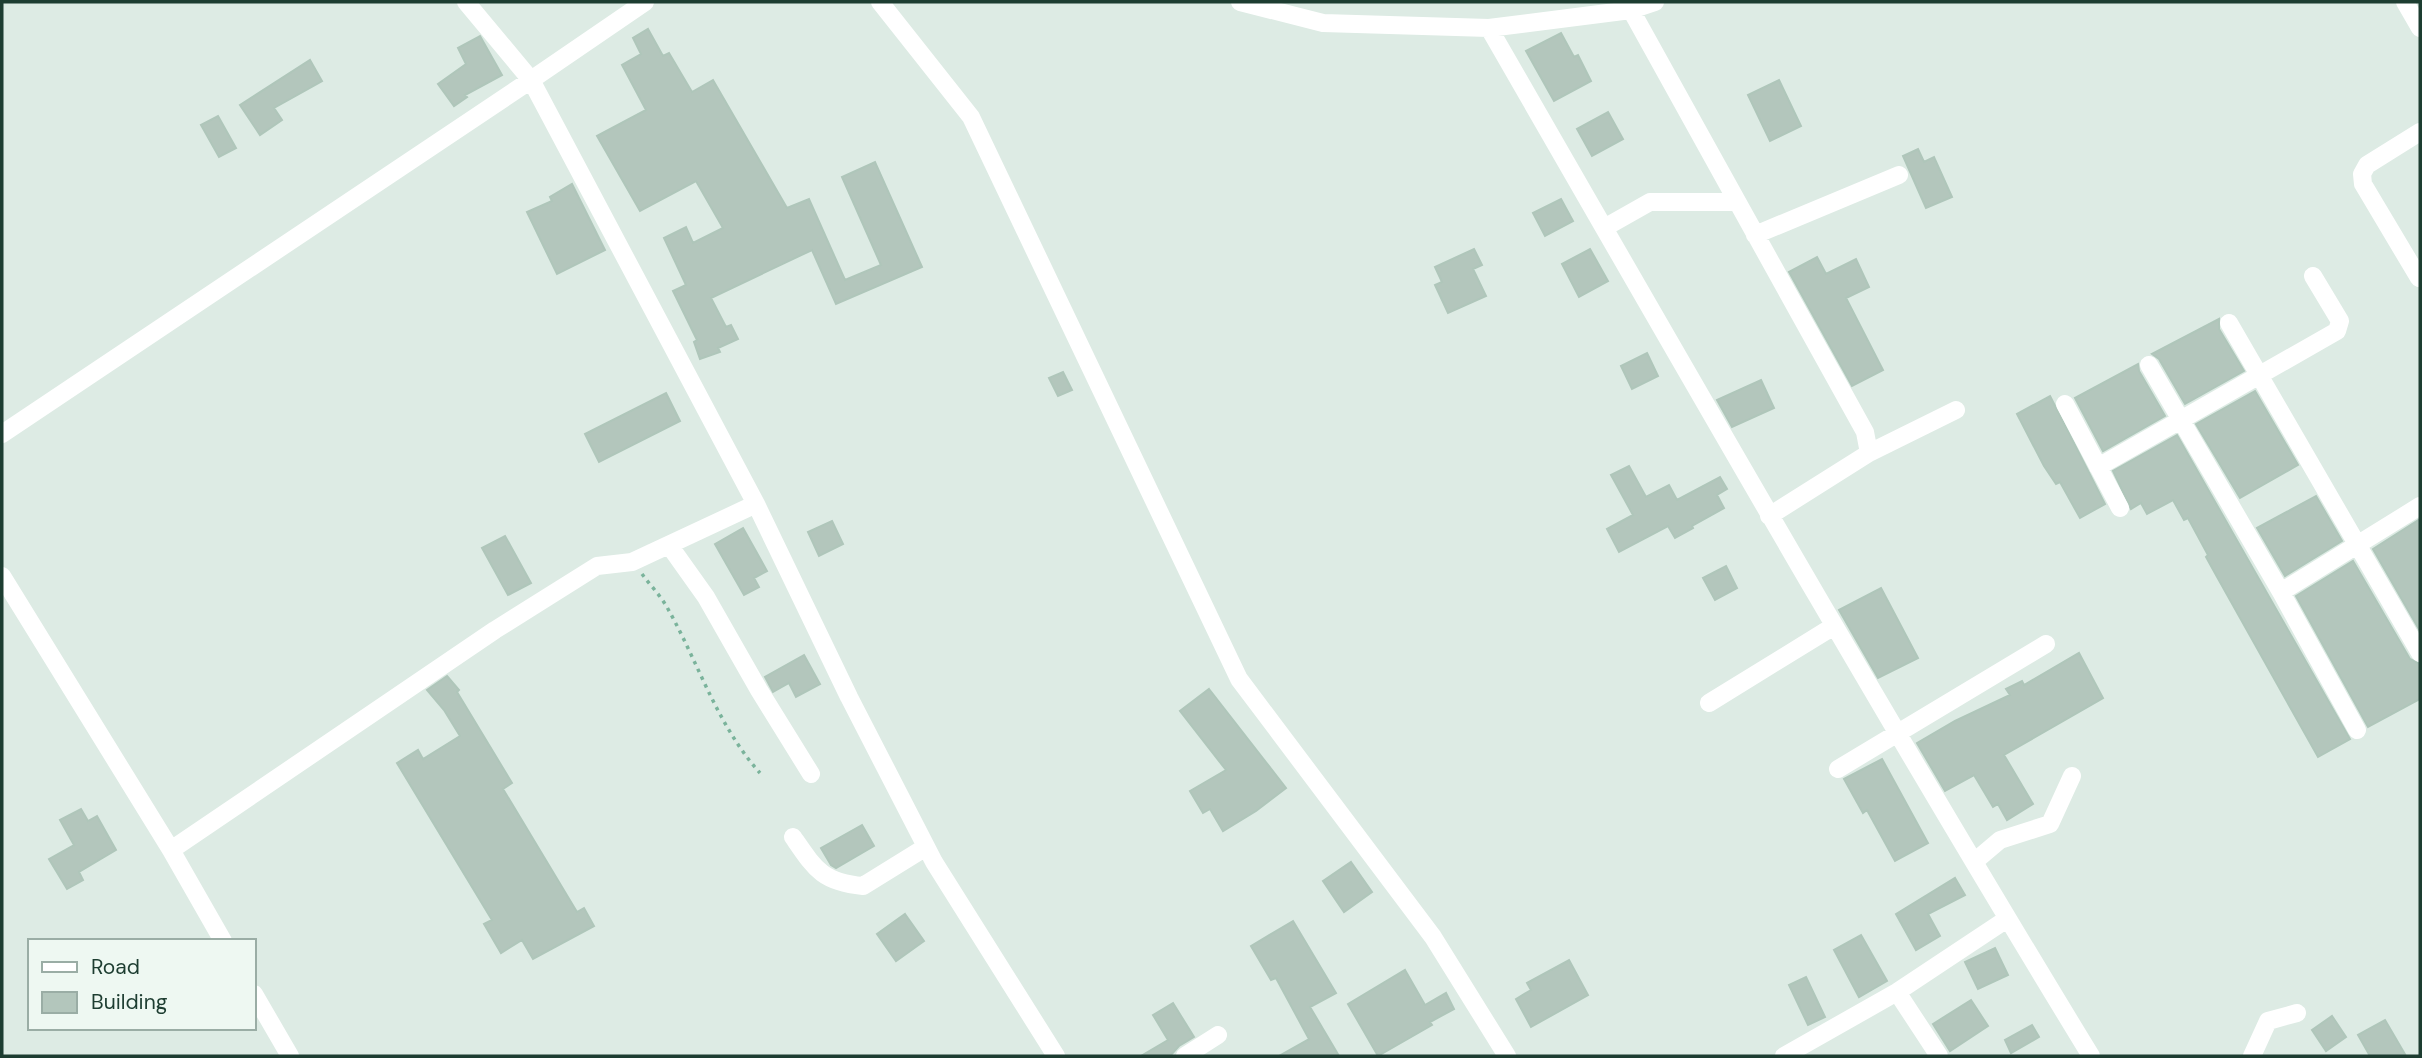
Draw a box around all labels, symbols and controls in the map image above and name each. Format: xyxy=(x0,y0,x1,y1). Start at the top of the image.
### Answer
legend xyxy=(28,939,256,1030)
text: Road xyxy=(91,953,140,981)
text: Building xyxy=(91,988,168,1016)

